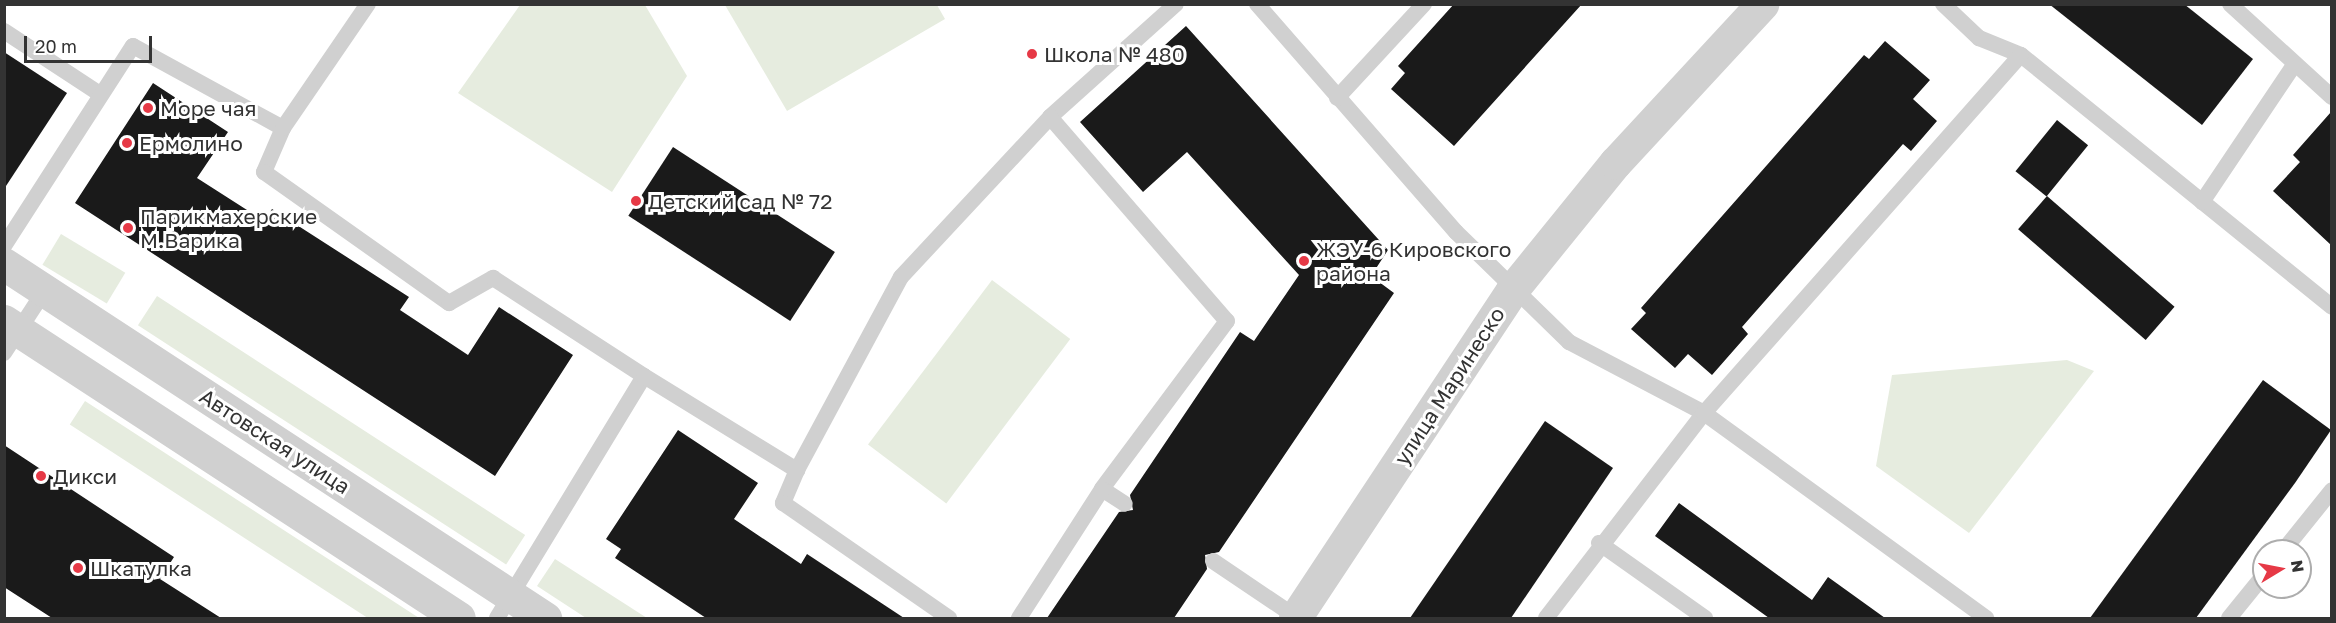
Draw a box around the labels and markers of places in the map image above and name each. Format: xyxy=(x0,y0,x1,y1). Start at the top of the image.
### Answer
place label: Школа № 480 xyxy=(1044,41,1185,67)
marker: Школа № 480 xyxy=(1025,47,1039,61)
place label: Море чая xyxy=(160,95,256,121)
marker: Море чая xyxy=(141,101,155,115)
place label: Ермолино xyxy=(139,130,243,156)
marker: Ермолино xyxy=(120,136,134,150)
place label: Детский сад № 72 xyxy=(648,188,832,214)
marker: Детский сад № 72 xyxy=(629,194,643,208)
place label: Парикмахерские М.Варика xyxy=(140,203,317,253)
marker: Парикмахерские М.Варика xyxy=(121,221,135,235)
place label: ЖЭУ-6 Кировского района xyxy=(1316,236,1511,286)
marker: ЖЭУ-6 Кировского района xyxy=(1297,254,1311,268)
place label: Дикси xyxy=(53,463,117,489)
marker: Дикси xyxy=(34,469,48,483)
place label: Шкатулка xyxy=(90,555,192,581)
marker: Шкатулка xyxy=(71,561,85,575)

